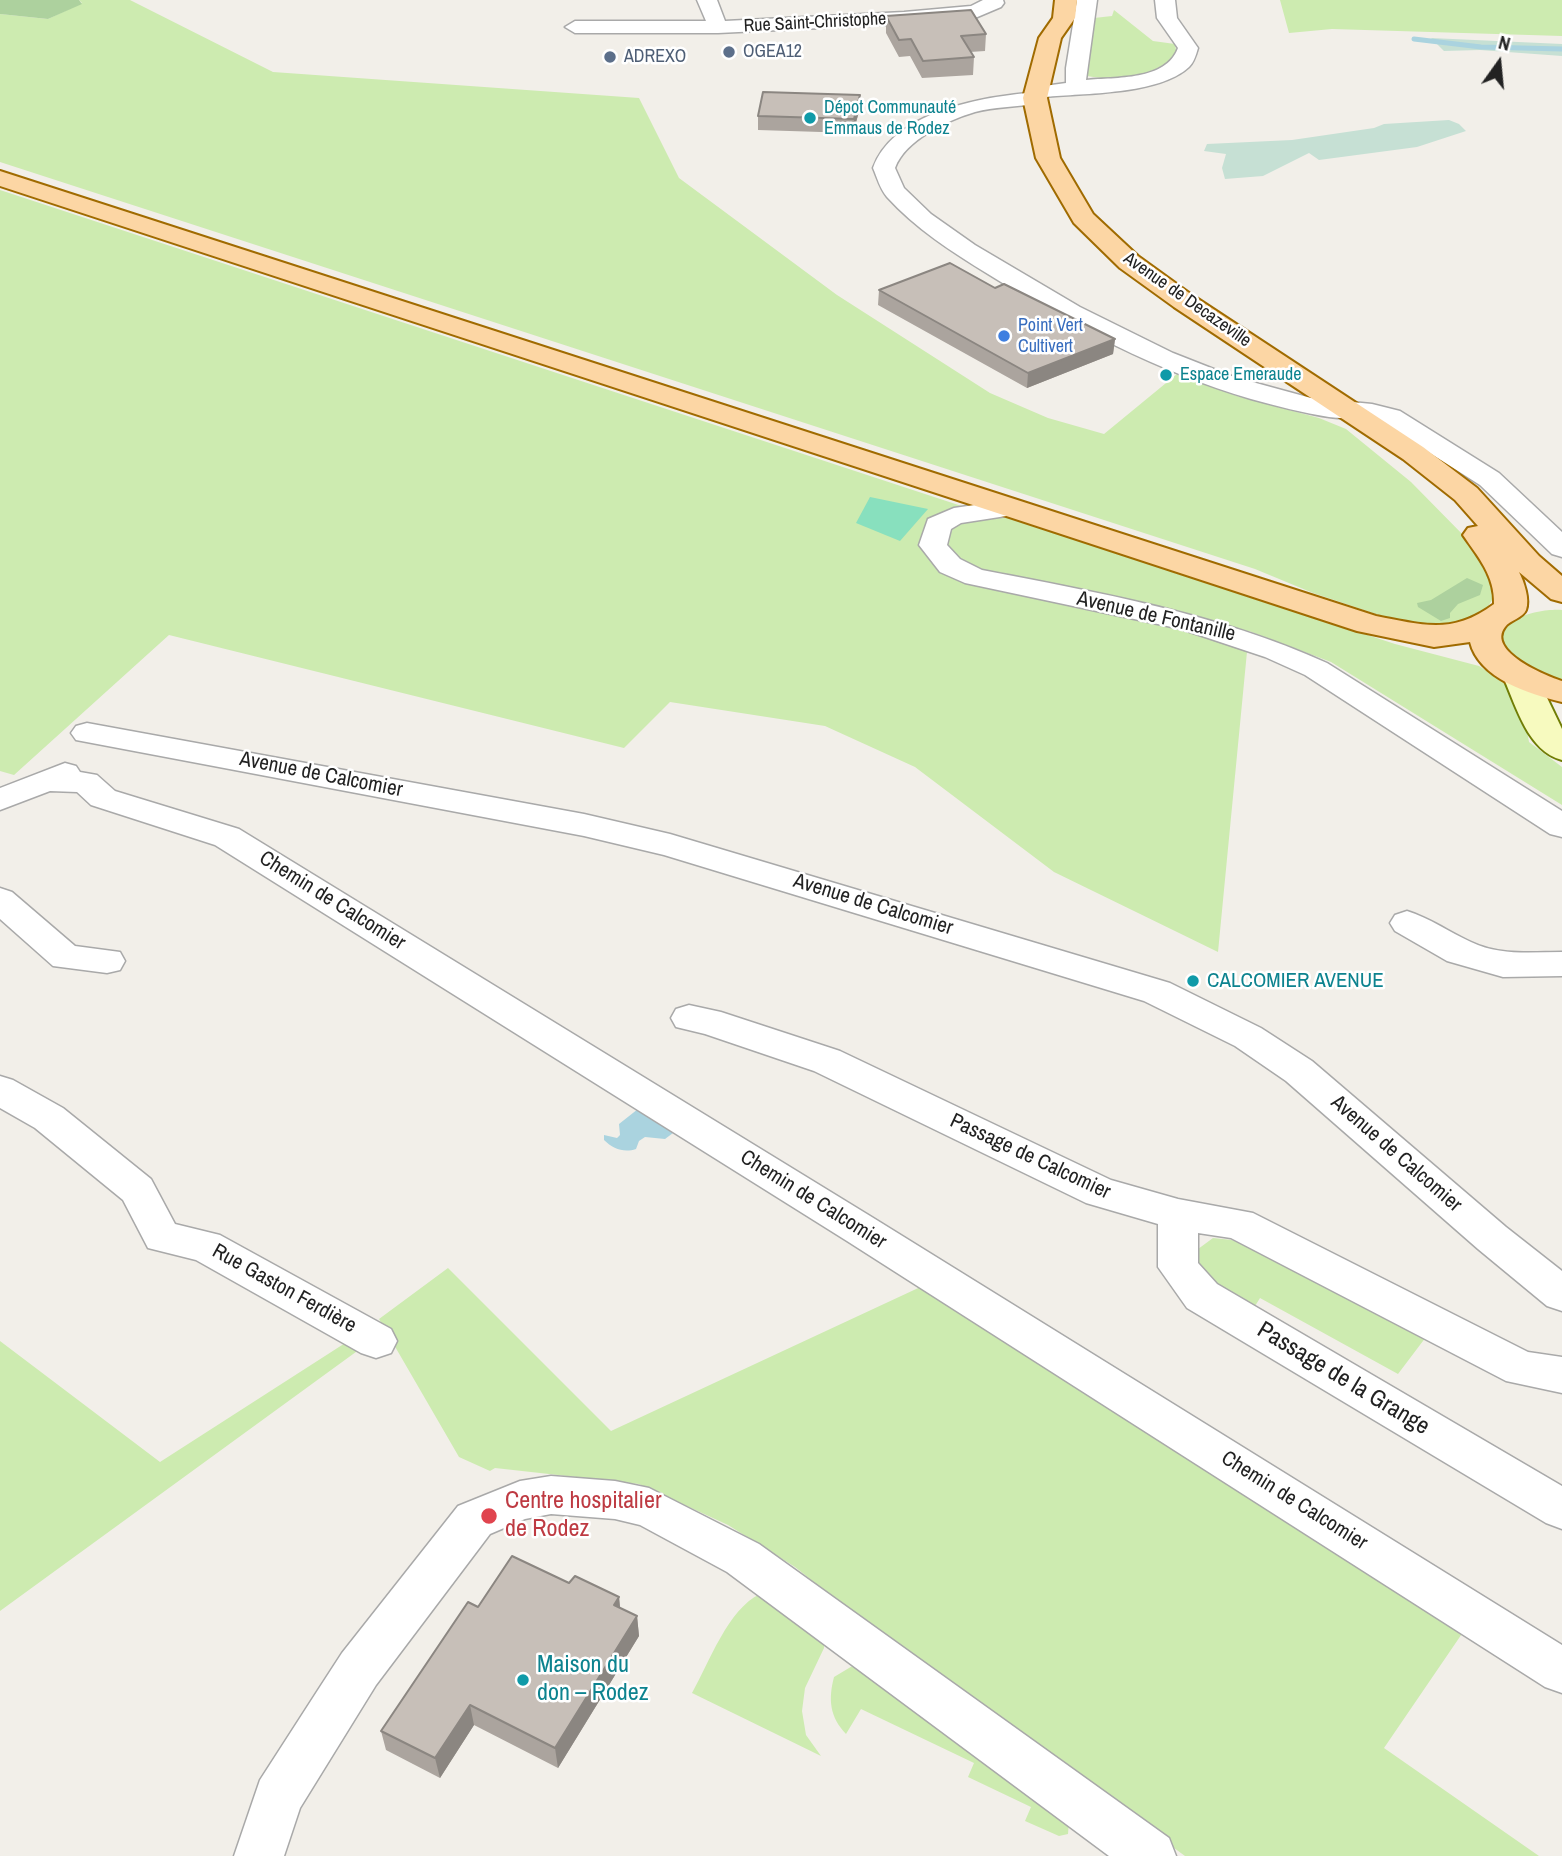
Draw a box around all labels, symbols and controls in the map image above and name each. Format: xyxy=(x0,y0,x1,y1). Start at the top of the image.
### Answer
street label: Rue Saint-Christophe xyxy=(743,8,887,38)
north arrow xyxy=(1464,28,1534,98)
text: N xyxy=(1496,29,1513,57)
place label: OGEA12 xyxy=(743,41,802,63)
marker: OGEA12 xyxy=(721,44,737,60)
place label: ADREXO xyxy=(624,46,686,68)
marker: ADREXO xyxy=(602,49,618,65)
place label: Dépot Communauté Emmaus de Rodez xyxy=(824,97,956,140)
marker: Dépot Communauté Emmaus de Rodez xyxy=(802,110,818,126)
street label: Avenue de Decazeville xyxy=(1119,248,1255,352)
place label: Point Vert Cultivert xyxy=(1018,315,1083,358)
marker: Point Vert Cultivert xyxy=(996,328,1012,344)
place label: Espace Emeraude xyxy=(1180,364,1301,386)
marker: Espace Emeraude xyxy=(1158,367,1174,383)
street label: Avenue de Fontanille xyxy=(1074,587,1238,647)
street label: Avenue de Calcomier xyxy=(237,747,405,803)
street label: Chemin de Calcomier xyxy=(254,846,410,956)
street label: Avenue de Calcomier xyxy=(790,869,956,941)
place label: CALCOMIER AVENUE xyxy=(1207,968,1384,994)
marker: CALCOMIER AVENUE xyxy=(1185,973,1201,989)
street label: Avenue de Calcomier xyxy=(1325,1090,1467,1218)
street label: Passage de Calcomier xyxy=(946,1109,1114,1205)
street label: Chemin de Calcomier xyxy=(735,1145,891,1255)
street label: Rue Gaston Ferdière xyxy=(208,1239,360,1339)
street label: Passage de la Grange xyxy=(1252,1316,1434,1442)
street label: Chemin de Calcomier xyxy=(1216,1446,1372,1556)
place label: Centre hospitalier de Rodez xyxy=(505,1488,661,1544)
marker: Centre hospitalier de Rodez xyxy=(479,1506,499,1526)
place label: Maison du don – Rodez xyxy=(537,1652,649,1708)
marker: Maison du don – Rodez xyxy=(515,1672,531,1688)

